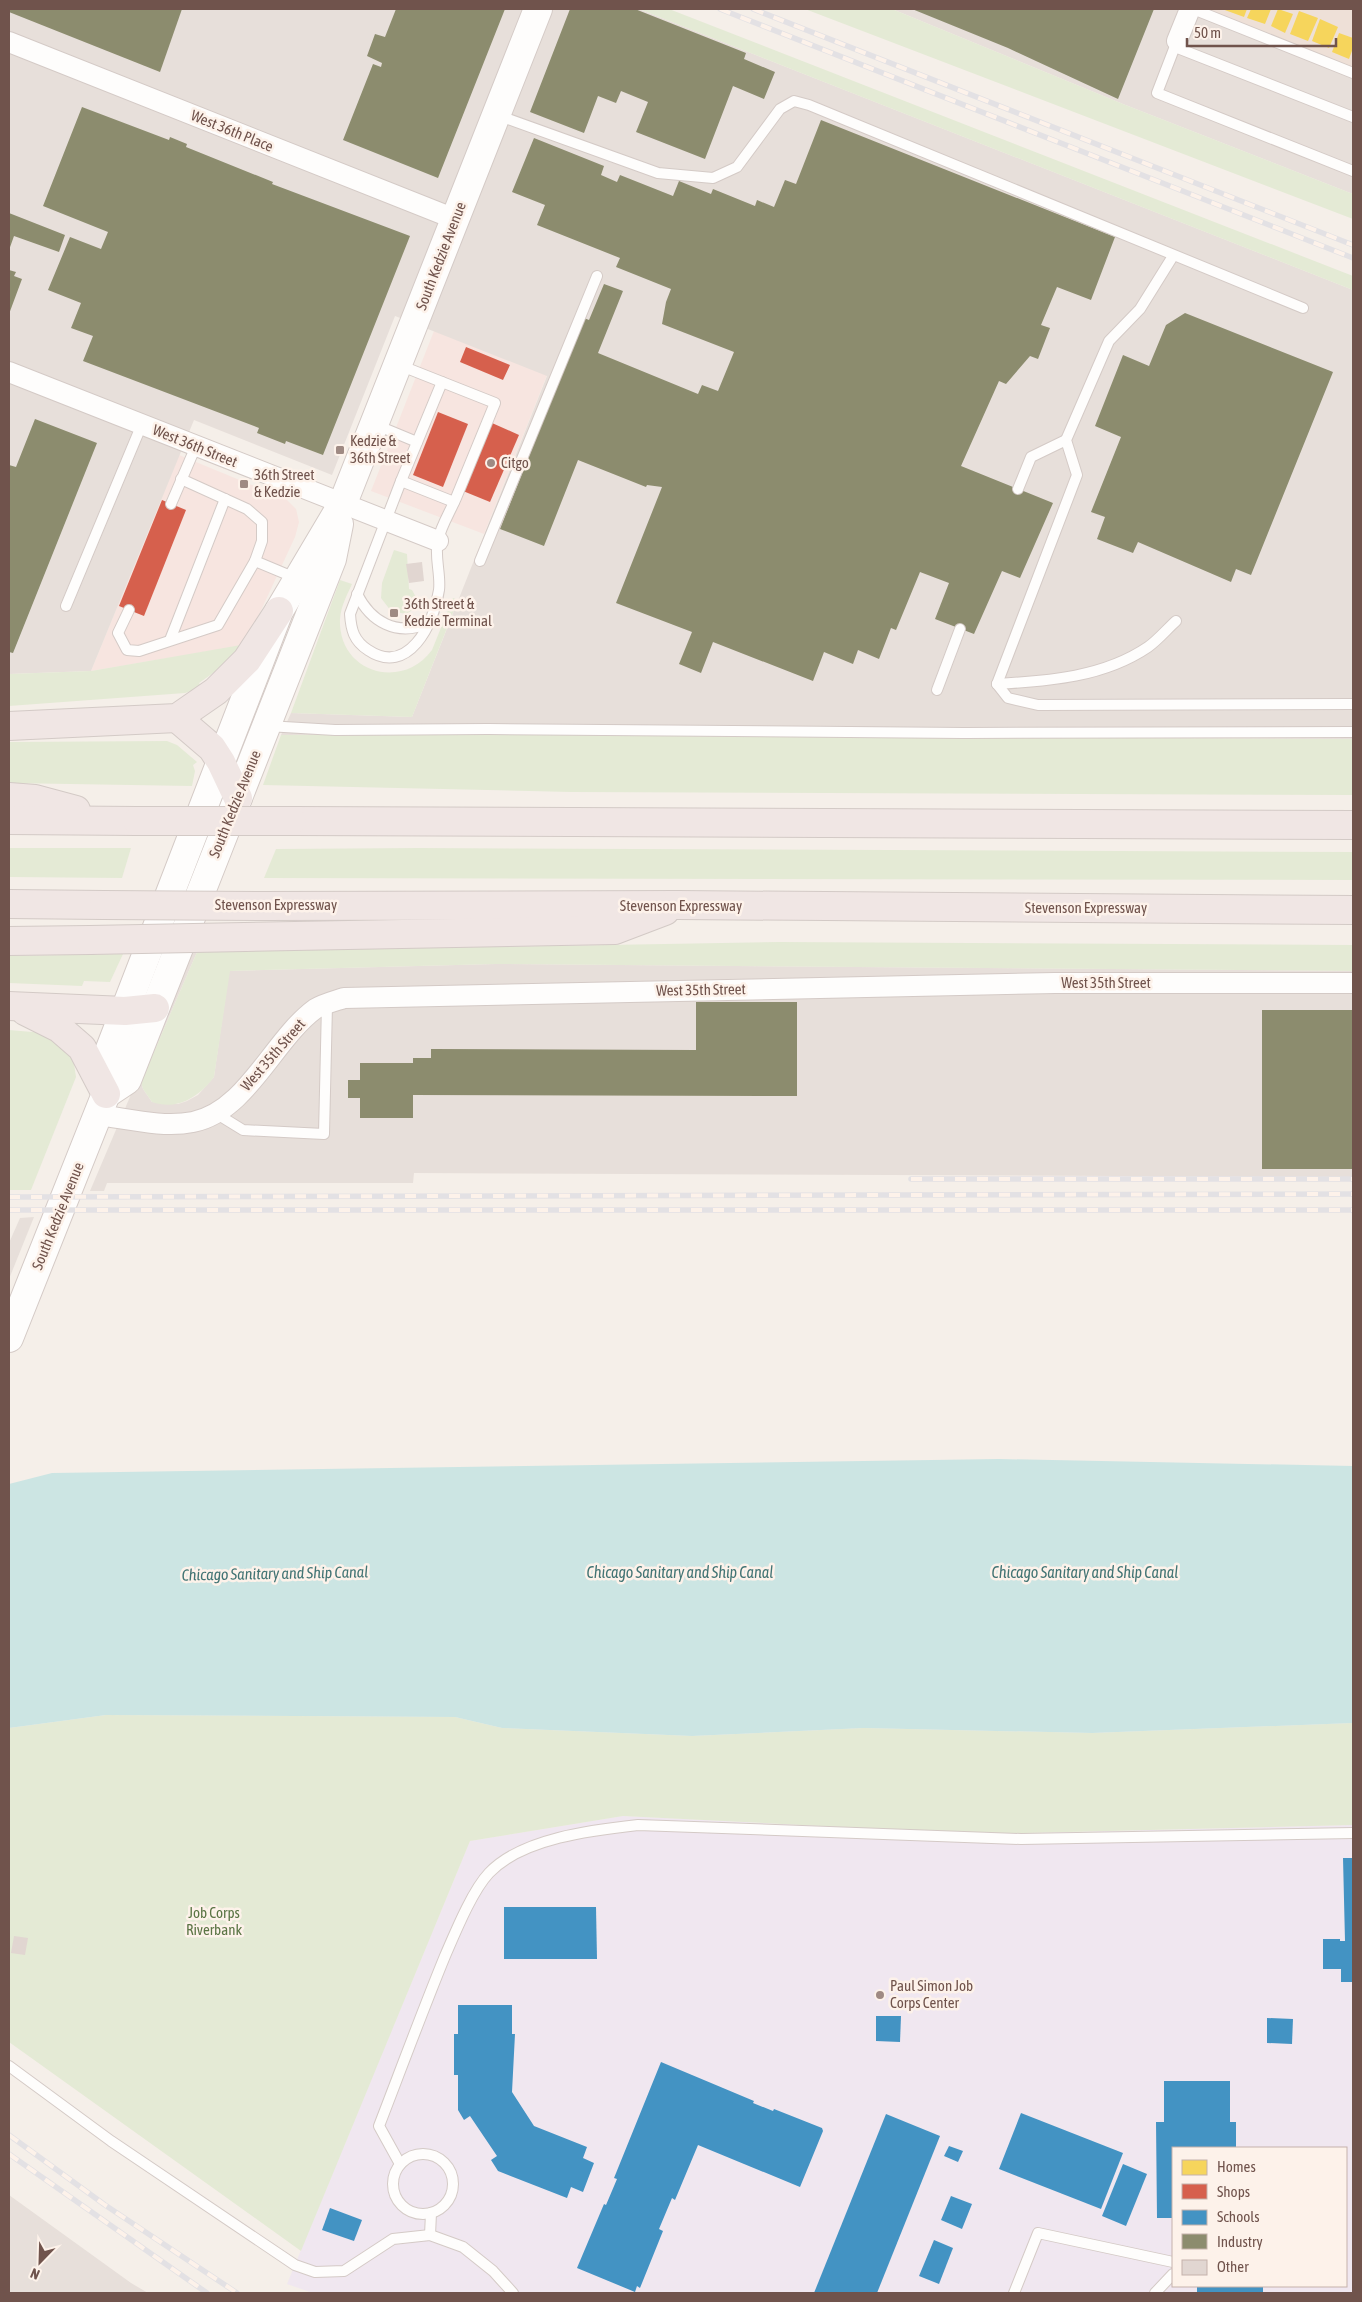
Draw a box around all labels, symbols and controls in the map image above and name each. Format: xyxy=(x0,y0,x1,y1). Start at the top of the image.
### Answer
scale bar xyxy=(1187,15,1336,47)
text: 50 m xyxy=(1194,24,1221,41)
street label: West 36th Place xyxy=(189,106,276,155)
street label: South Kedzie Avenue xyxy=(412,199,469,312)
street label: West 36th Street xyxy=(150,421,240,470)
place label: Kedzie & 36th Street xyxy=(350,432,411,466)
marker: Kedzie & 36th Street xyxy=(334,444,346,456)
place label: Citgo xyxy=(501,454,529,471)
marker: Citgo xyxy=(485,457,497,469)
place label: 36th Street & Kedzie xyxy=(254,466,315,500)
marker: 36th Street & Kedzie xyxy=(238,478,250,490)
place label: 36th Street & Kedzie Terminal xyxy=(404,595,492,629)
marker: 36th Street & Kedzie Terminal xyxy=(388,607,400,619)
street label: South Kedzie Avenue xyxy=(205,747,264,860)
street label: Stevenson Expressway xyxy=(215,896,337,913)
street label: Stevenson Expressway xyxy=(620,897,742,914)
street label: Stevenson Expressway xyxy=(1025,899,1147,916)
street label: West 35th Street xyxy=(1061,974,1151,991)
street label: West 35th Street xyxy=(656,980,746,999)
street label: West 35th Street xyxy=(237,1015,308,1094)
street label: South Kedzie Avenue xyxy=(28,1159,87,1272)
water label: Chicago Sanitary and Ship Canal xyxy=(181,1562,369,1585)
water label: Chicago Sanitary and Ship Canal xyxy=(587,1563,773,1582)
water label: Chicago Sanitary and Ship Canal xyxy=(992,1563,1178,1582)
park label: Job Corps Riverbank xyxy=(186,1904,242,1938)
place label: Paul Simon Job Corps Center xyxy=(890,1977,973,2011)
marker: Paul Simon Job Corps Center xyxy=(874,1989,886,2001)
legend xyxy=(1172,2147,1347,2287)
text: Homes xyxy=(1217,2158,1256,2175)
text: Shops xyxy=(1217,2183,1250,2200)
text: Schools xyxy=(1217,2208,1260,2225)
text: Industry xyxy=(1217,2233,1263,2250)
north arrow xyxy=(15,2237,65,2287)
text: Other xyxy=(1217,2258,1249,2275)
text: N xyxy=(28,2265,42,2283)

